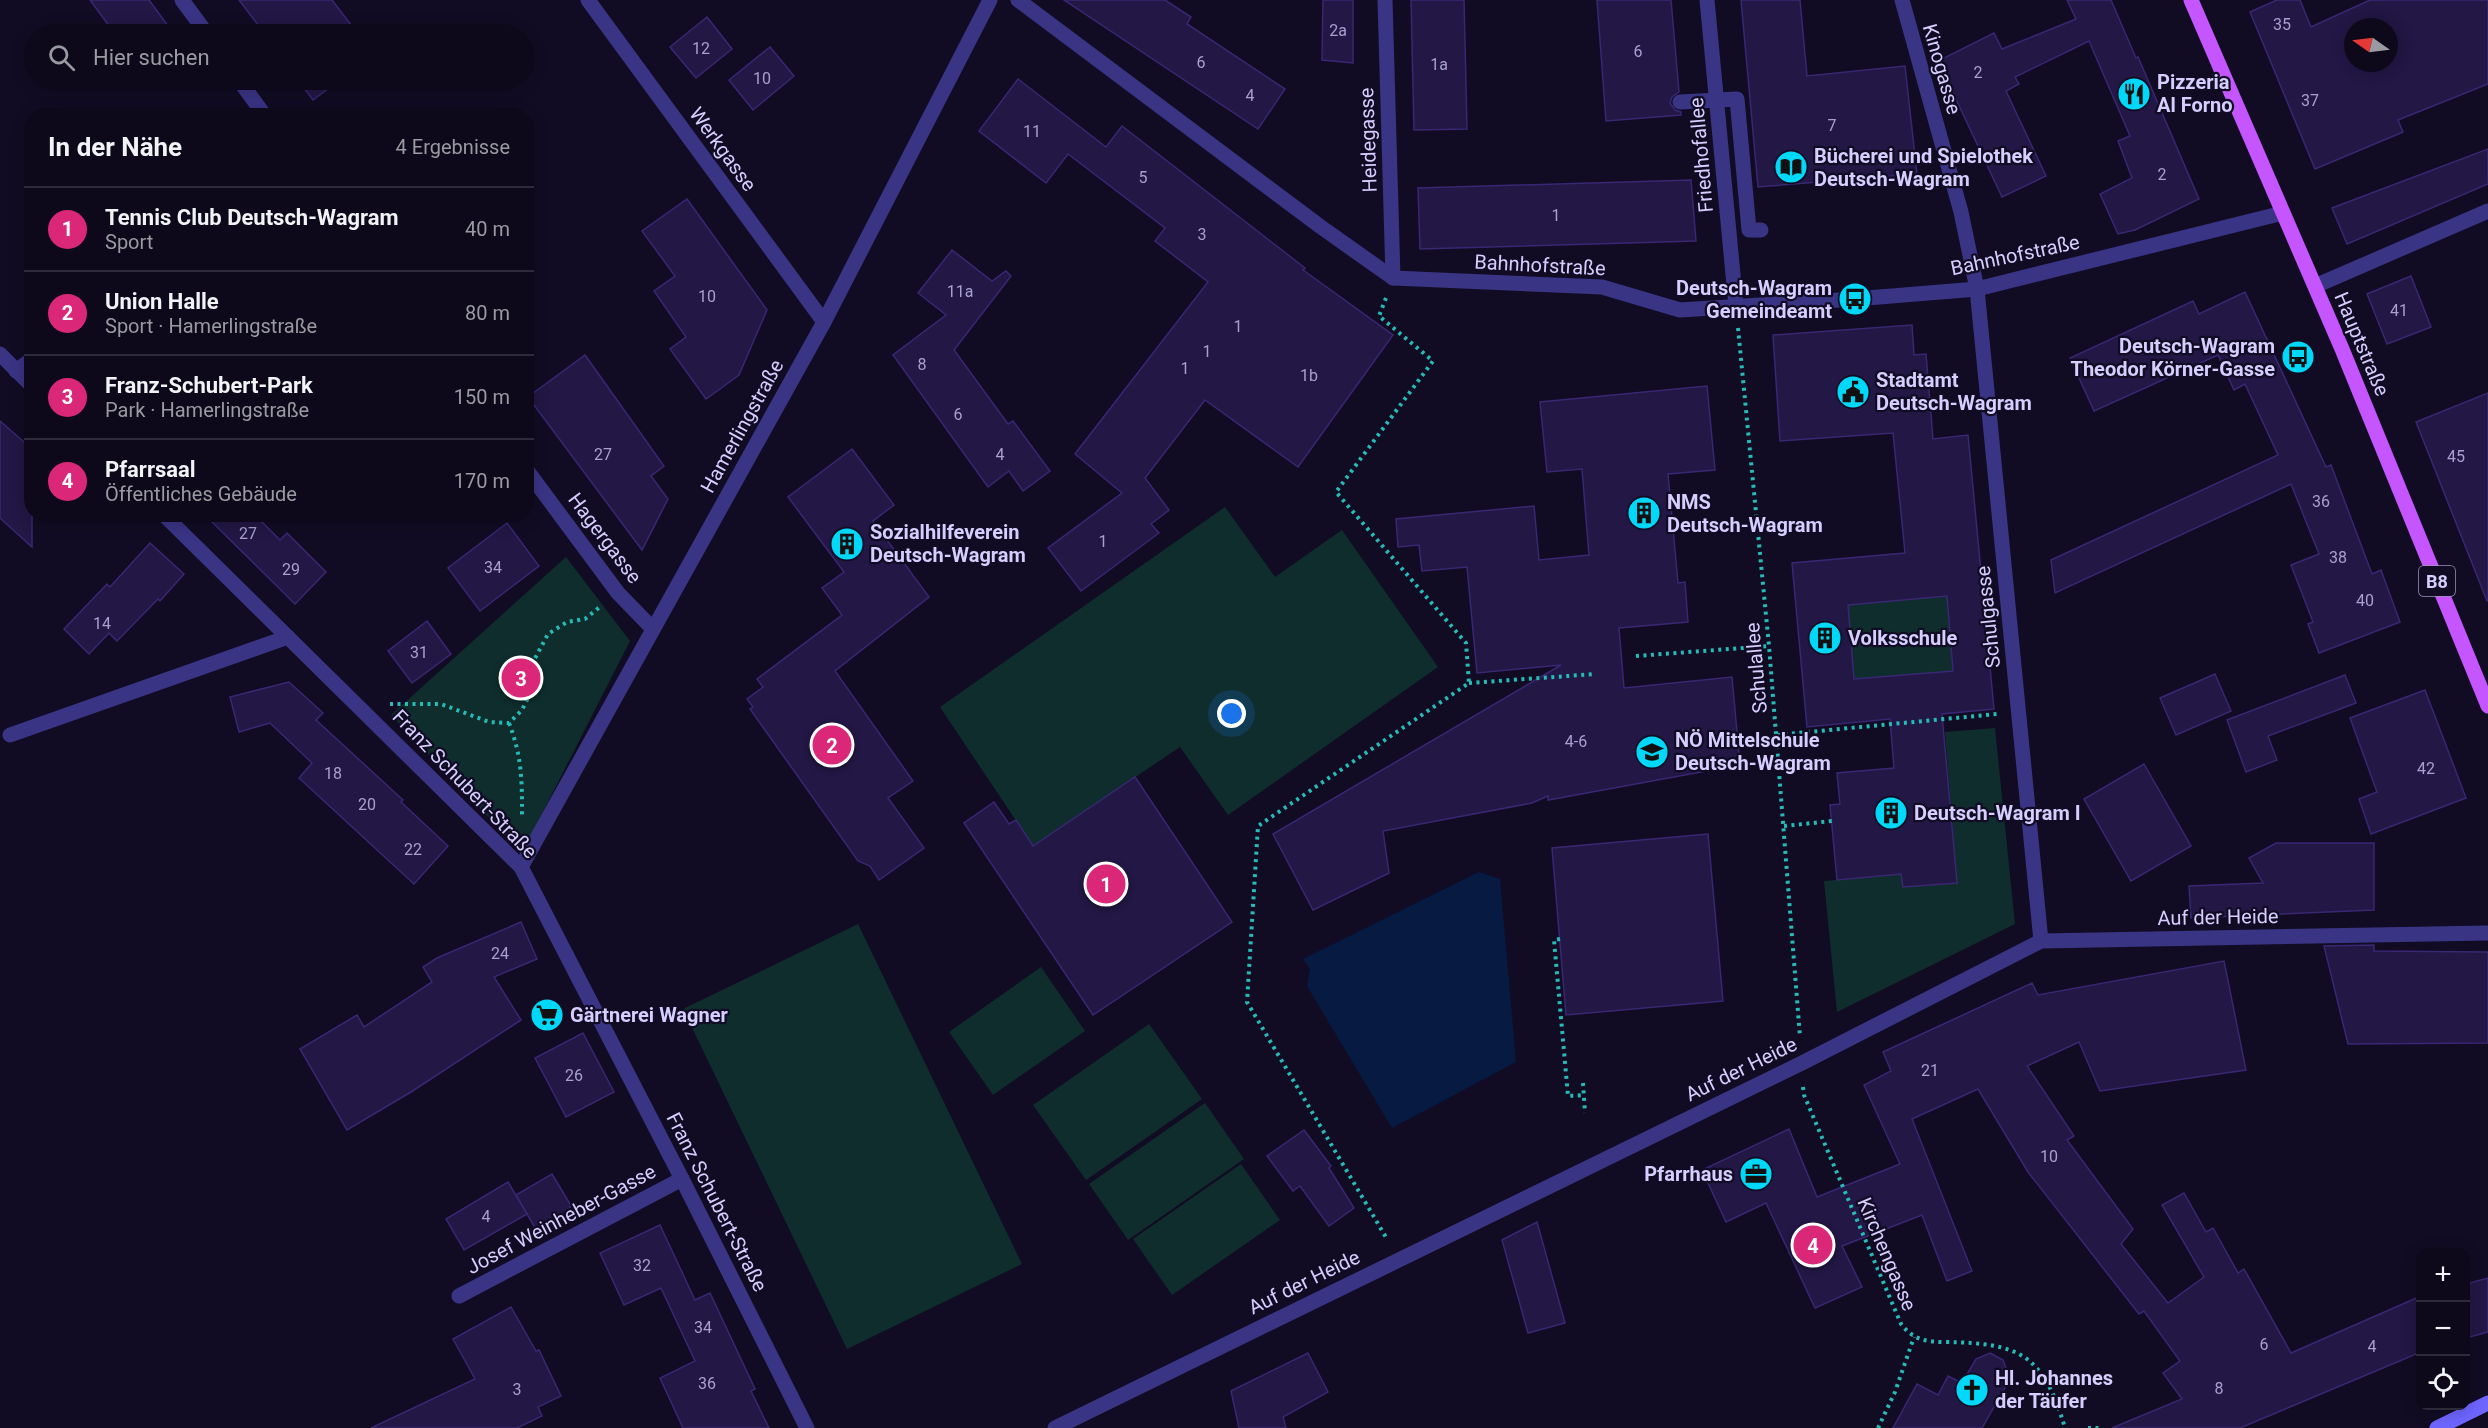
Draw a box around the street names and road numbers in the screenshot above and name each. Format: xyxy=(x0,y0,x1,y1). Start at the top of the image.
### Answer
street label: Kinogasse xyxy=(1918,21,1966,117)
street label: Heidegasse xyxy=(1354,87,1382,193)
street label: Friedhofallee xyxy=(1684,96,1718,214)
street label: Werkgasse xyxy=(684,102,762,196)
street label: Bahnhofstraße xyxy=(1948,230,2082,280)
street label: Bahnhofstraße xyxy=(1474,250,1606,280)
street label: Hauptstraße xyxy=(2329,288,2395,400)
street label: Hamerlingstraße xyxy=(695,355,789,497)
street label: Hagergasse xyxy=(563,488,647,588)
street label: Schulgasse xyxy=(1971,565,2005,669)
road number: B8 xyxy=(2419,566,2455,596)
street label: Schulallee xyxy=(1740,622,1772,714)
street label: Franz Schubert-Straße xyxy=(388,705,542,863)
street label: Auf der Heide xyxy=(2157,904,2279,930)
street label: Auf der Heide xyxy=(1681,1032,1801,1106)
street label: Franz Schubert-Straße xyxy=(661,1108,773,1296)
street label: Josef Weinheber-Gasse xyxy=(462,1159,660,1279)
street label: Kirchengasse xyxy=(1852,1194,1922,1314)
street label: Auf der Heide xyxy=(1244,1245,1364,1319)

